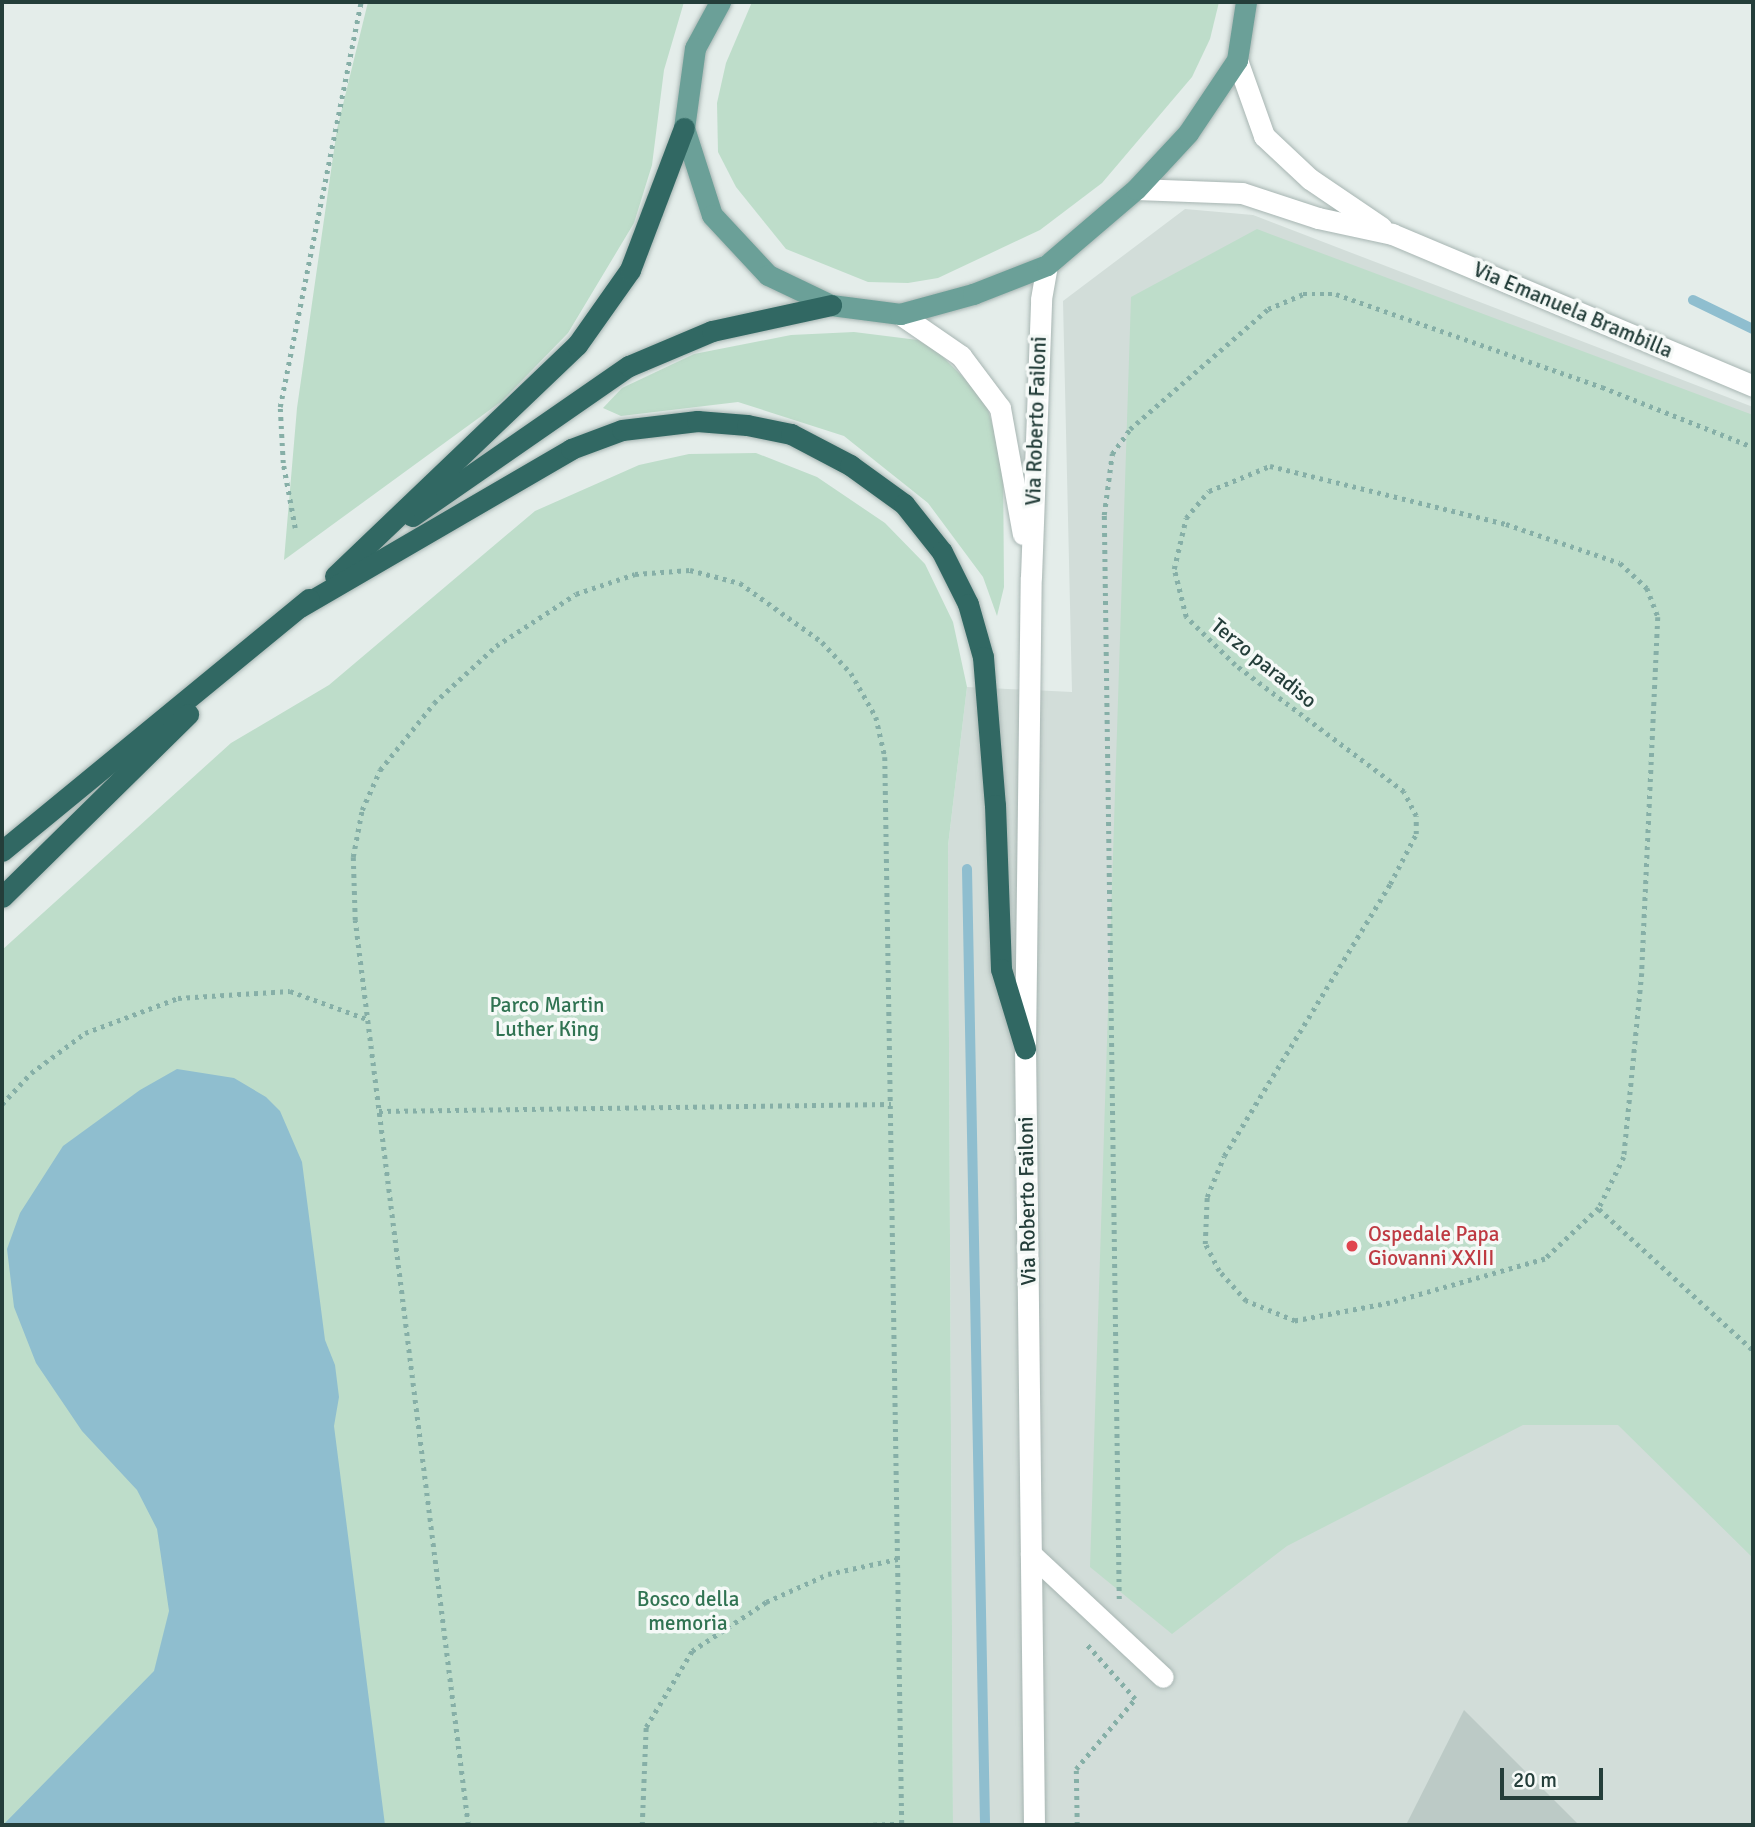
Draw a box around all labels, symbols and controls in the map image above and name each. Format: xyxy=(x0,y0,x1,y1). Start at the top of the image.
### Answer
street label: Via Emanuela Brambilla xyxy=(1470,257,1676,363)
street label: Via Roberto Failoni xyxy=(1020,336,1052,506)
street label: Terzo paradiso xyxy=(1206,613,1322,713)
park label: Parco Martin Luther King xyxy=(489,992,605,1042)
street label: Via Roberto Failoni xyxy=(1013,1116,1041,1286)
place label: Ospedale Papa Giovanni XXIII xyxy=(1368,1221,1499,1271)
marker: Ospedale Papa Giovanni XXIII xyxy=(1342,1236,1362,1256)
park label: Bosco della memoria xyxy=(637,1586,739,1636)
scale bar xyxy=(1503,1754,1606,1798)
text: 20 m xyxy=(1513,1767,1557,1793)

